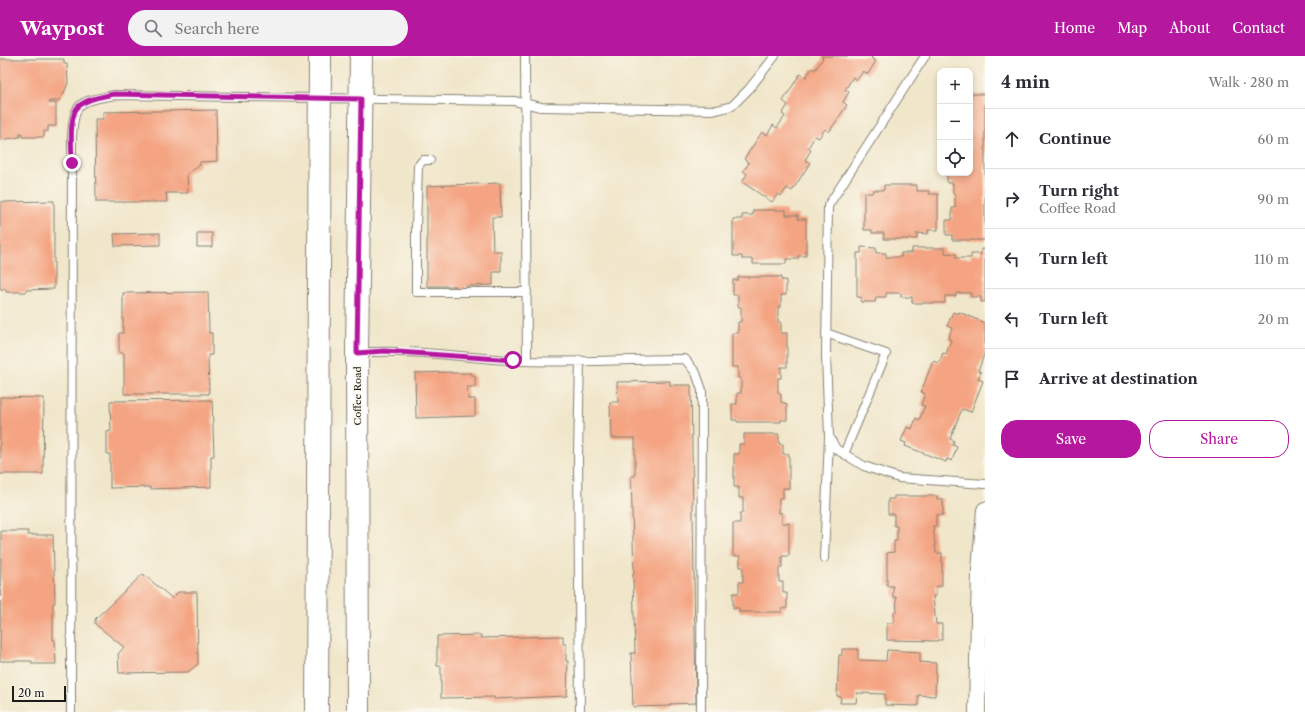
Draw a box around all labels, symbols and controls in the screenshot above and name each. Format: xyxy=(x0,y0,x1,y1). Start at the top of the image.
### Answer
search box xyxy=(128,10,408,46)
text: Waypost xyxy=(20,17,104,40)
icon: search xyxy=(142,17,164,39)
text: Search here xyxy=(174,19,259,38)
text: Home xyxy=(1054,19,1095,37)
text: Map xyxy=(1117,19,1147,37)
text: About xyxy=(1169,19,1210,37)
text: Contact xyxy=(1232,19,1285,37)
map controls xyxy=(937,68,973,176)
button: + xyxy=(937,68,973,104)
text: 4 min xyxy=(1001,72,1050,92)
text: Walk · 280 m xyxy=(1208,74,1289,90)
button: − xyxy=(937,104,973,140)
icon: ahead xyxy=(1001,128,1023,150)
text: Continue xyxy=(1039,129,1111,148)
text: 60 m xyxy=(1258,131,1289,147)
button: locate xyxy=(937,140,973,176)
route end xyxy=(63,154,81,172)
text: Turn right xyxy=(1039,181,1119,200)
icon: right xyxy=(1001,188,1023,210)
text: 90 m xyxy=(1258,191,1289,207)
text: Coffee Road xyxy=(1039,200,1116,216)
icon: left xyxy=(1001,248,1023,270)
text: Turn left xyxy=(1039,249,1108,268)
text: 110 m xyxy=(1254,251,1289,267)
icon: left xyxy=(1001,308,1023,330)
text: Turn left xyxy=(1039,309,1108,328)
text: 20 m xyxy=(1258,311,1289,327)
route start xyxy=(504,351,522,369)
street label: Coffee Road xyxy=(351,366,364,426)
icon: arrive xyxy=(1001,368,1023,390)
text: Arrive at destination xyxy=(1039,369,1198,388)
button: Save xyxy=(1001,420,1141,458)
button: Share xyxy=(1149,420,1289,458)
scale bar xyxy=(12,684,66,703)
text: 20 m xyxy=(18,686,44,700)

